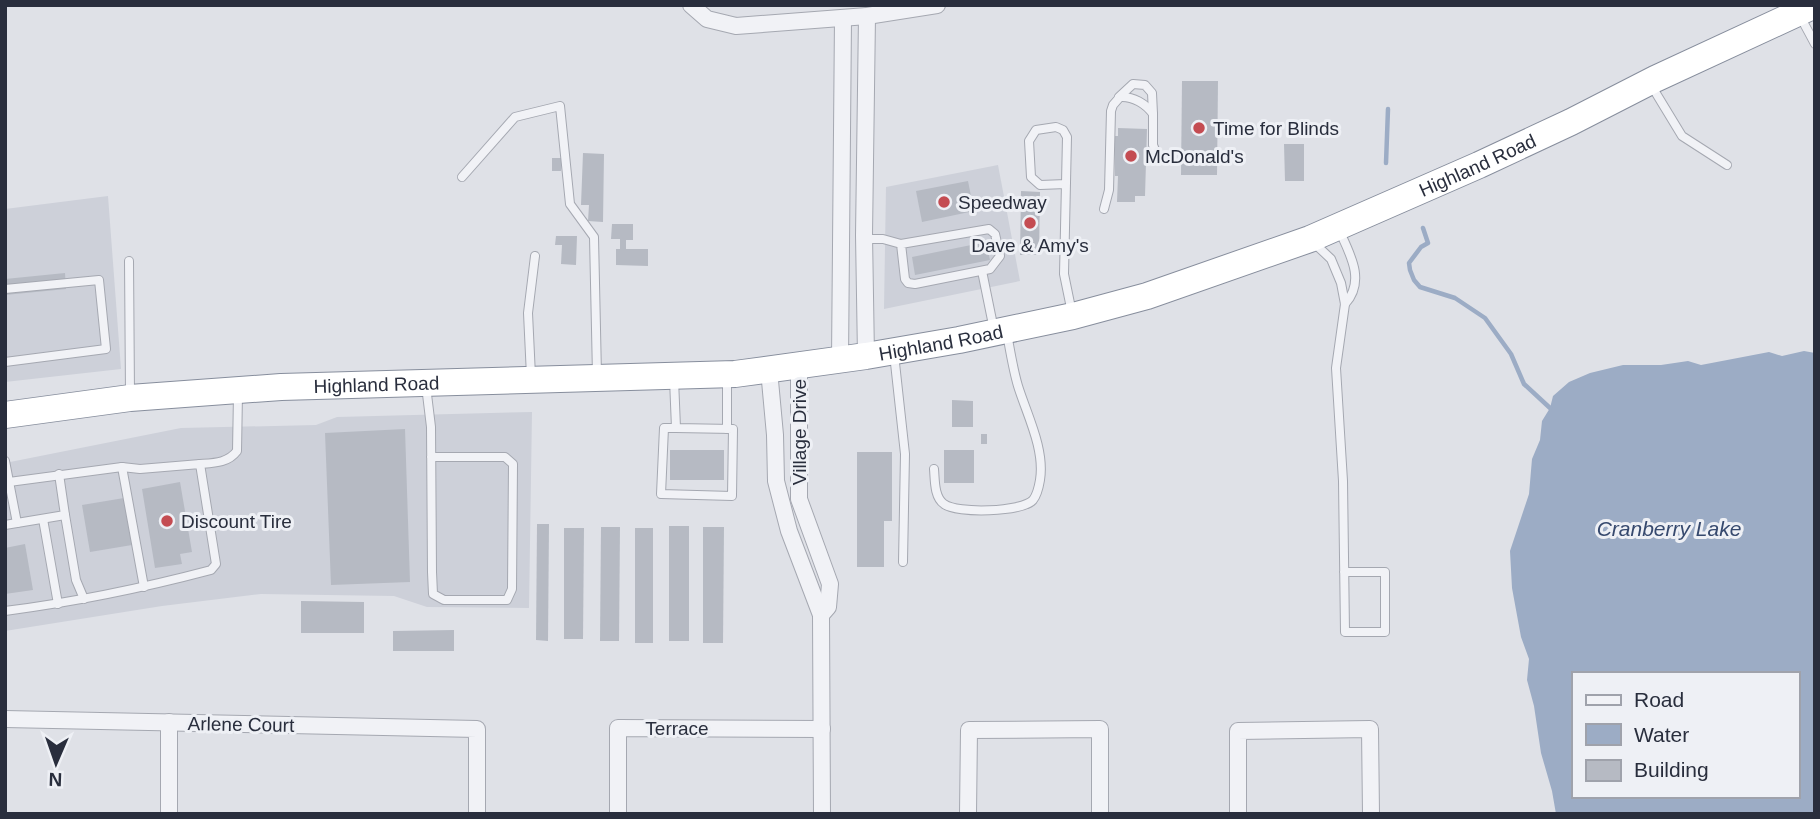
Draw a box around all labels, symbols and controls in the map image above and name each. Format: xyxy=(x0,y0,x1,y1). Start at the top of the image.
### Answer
place label: Time for Blinds xyxy=(1213,118,1339,139)
marker: Time for Blinds xyxy=(1191,120,1207,136)
street label: Highland Road xyxy=(1416,130,1539,201)
place label: McDonald's xyxy=(1145,146,1244,167)
marker: McDonald's xyxy=(1123,148,1139,164)
place label: Speedway xyxy=(958,192,1047,213)
marker: Speedway xyxy=(936,194,952,210)
marker: Dave & Amy's xyxy=(1022,215,1038,231)
place label: Dave & Amy's xyxy=(971,235,1089,256)
street label: Highland Road xyxy=(877,321,1005,365)
street label: Highland Road xyxy=(313,372,440,397)
street label: Village Drive xyxy=(789,379,810,485)
place label: Discount Tire xyxy=(181,511,292,532)
marker: Discount Tire xyxy=(159,513,175,529)
water label: Cranberry Lake xyxy=(1597,517,1741,540)
legend xyxy=(1572,672,1799,798)
text: Road xyxy=(1634,688,1684,711)
street label: Arlene Court xyxy=(187,713,295,736)
street label: Terrace xyxy=(645,718,709,739)
text: Water xyxy=(1634,723,1689,746)
north arrow xyxy=(21,728,91,798)
text: Building xyxy=(1634,758,1709,781)
text: N xyxy=(48,769,63,790)

